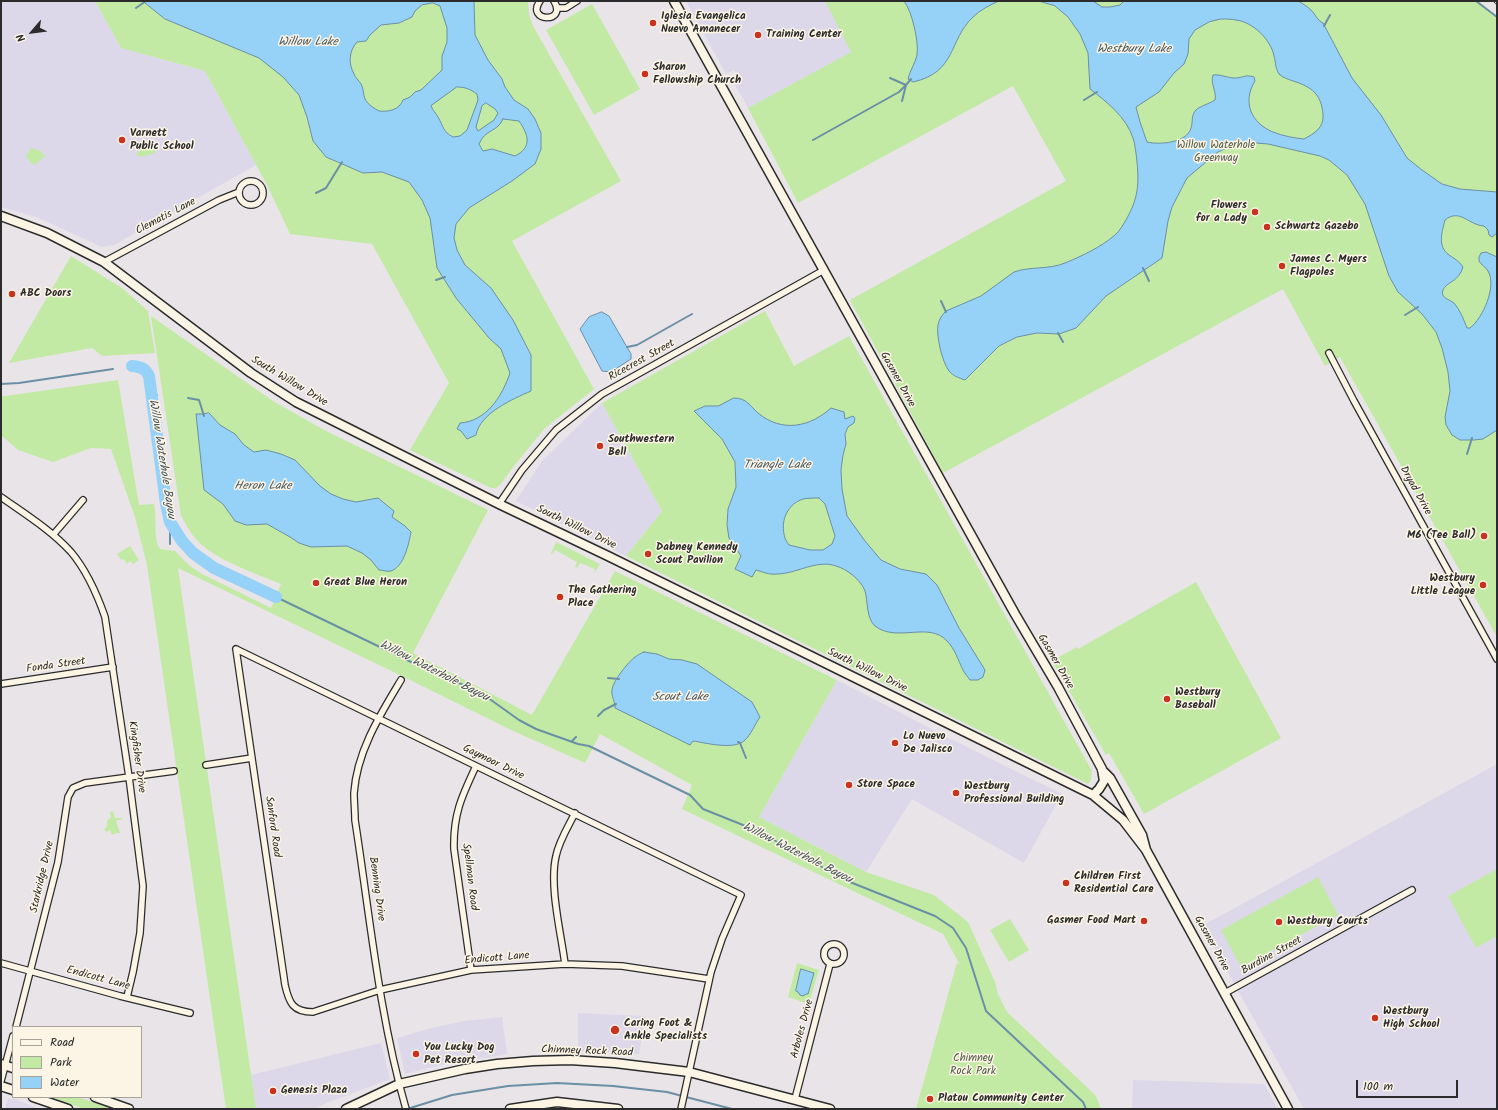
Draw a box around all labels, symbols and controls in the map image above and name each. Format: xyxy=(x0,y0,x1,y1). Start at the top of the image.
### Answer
place label: Iglesia Evangelica Nuevo Amanecer xyxy=(661,10,746,36)
north arrow xyxy=(12,12,52,52)
marker: Iglesia Evangelica Nuevo Amanecer xyxy=(648,18,658,28)
place label: Training Center xyxy=(766,28,842,42)
text: N xyxy=(12,30,31,45)
marker: Training Center xyxy=(753,30,763,40)
water label: Willow Lake xyxy=(278,36,338,50)
water label: Westbury Lake xyxy=(1097,43,1171,57)
place label: Sharon Fellowship Church xyxy=(653,61,741,87)
marker: Sharon Fellowship Church xyxy=(640,69,650,79)
place label: Varnett Public School xyxy=(130,127,194,153)
marker: Varnett Public School xyxy=(117,135,127,145)
park label: Willow Waterhole Greenway xyxy=(1177,139,1255,165)
street label: Clematis Lane xyxy=(134,196,198,238)
place label: Flowers for a Lady xyxy=(1196,199,1247,225)
marker: Flowers for a Lady xyxy=(1250,207,1260,217)
place label: Schwartz Gazebo xyxy=(1275,220,1359,234)
marker: Schwartz Gazebo xyxy=(1262,222,1272,232)
place label: James C. Myers Flagpoles xyxy=(1290,253,1367,279)
marker: James C. Myers Flagpoles xyxy=(1277,261,1287,271)
place label: ABC Doors xyxy=(20,287,71,301)
marker: ABC Doors xyxy=(7,289,17,299)
street label: Ricecrest Street xyxy=(607,337,677,385)
street label: Gasmer Drive xyxy=(876,350,918,410)
street label: South Willow Drive xyxy=(248,354,330,410)
water label: Willow Waterhole Bayou xyxy=(144,398,178,520)
place label: Southwestern Bell xyxy=(608,433,674,459)
marker: Southwestern Bell xyxy=(595,441,605,451)
water label: Triangle Lake xyxy=(743,459,811,473)
street label: Dryad Drive xyxy=(1396,464,1434,518)
water label: Heron Lake xyxy=(234,480,292,494)
street label: South Willow Drive xyxy=(534,503,618,553)
place label: M6 (Tee Ball) xyxy=(1407,529,1476,543)
marker: M6 (Tee Ball) xyxy=(1479,531,1489,541)
place label: Dabney Kennedy Scout Pavilion xyxy=(656,541,738,567)
marker: Dabney Kennedy Scout Pavilion xyxy=(643,549,653,559)
place label: Westbury Little League xyxy=(1411,572,1475,598)
place label: Great Blue Heron xyxy=(324,576,407,590)
marker: Great Blue Heron xyxy=(311,578,321,588)
marker: Westbury Little League xyxy=(1478,580,1488,590)
place label: The Gathering Place xyxy=(568,584,637,610)
marker: The Gathering Place xyxy=(555,592,565,602)
street label: Gasmer Drive xyxy=(1034,632,1076,692)
water label: Willow Waterhole Bayou xyxy=(377,638,491,706)
street label: South Willow Drive xyxy=(825,646,909,696)
street label: Fonda Street xyxy=(26,655,86,677)
place label: Westbury Baseball xyxy=(1175,686,1220,712)
water label: Scout Lake xyxy=(652,691,708,705)
marker: Westbury Baseball xyxy=(1162,694,1172,704)
street label: Kingfisher Drive xyxy=(124,720,148,794)
place label: Lo Nuevo De Jalisco xyxy=(903,730,952,756)
marker: Lo Nuevo De Jalisco xyxy=(890,738,900,748)
street label: Gaymoor Drive xyxy=(460,742,526,784)
place label: Store Space xyxy=(857,778,915,792)
marker: Store Space xyxy=(844,780,854,790)
place label: Westbury Professional Building xyxy=(964,780,1064,806)
marker: Westbury Professional Building xyxy=(951,788,961,798)
street label: Sanford Road xyxy=(261,796,283,858)
water label: Willow Waterhole Bayou xyxy=(740,820,854,888)
street label: Starkridge Drive xyxy=(28,840,58,914)
street label: Spellman Road xyxy=(458,843,480,911)
street label: Benning Drive xyxy=(365,856,387,922)
place label: Children First Residential Care xyxy=(1074,870,1154,896)
marker: Children First Residential Care xyxy=(1061,878,1071,888)
place label: Gasmer Food Mart xyxy=(1047,914,1136,928)
street label: Gasmer Drive xyxy=(1190,914,1232,974)
place label: Westbury Courts xyxy=(1287,915,1368,929)
marker: Gasmer Food Mart xyxy=(1139,916,1149,926)
marker: Westbury Courts xyxy=(1274,917,1284,927)
street label: Burdine Street xyxy=(1239,934,1305,978)
street label: Endicott Lane xyxy=(464,950,530,968)
street label: Endicott Lane xyxy=(65,964,131,994)
street label: Arboles Drive xyxy=(789,998,817,1060)
place label: Westbury High School xyxy=(1383,1005,1439,1031)
marker: Westbury High School xyxy=(1370,1013,1380,1023)
place label: Caring Foot & Ankle Specialists xyxy=(624,1017,707,1043)
marker: Caring Foot & Ankle Specialists xyxy=(609,1024,621,1036)
legend xyxy=(12,1026,142,1098)
text: Road xyxy=(50,1033,74,1052)
place label: You Lucky Dog Pet Resort xyxy=(424,1041,495,1067)
street label: Chimney Rock Road xyxy=(541,1044,633,1060)
marker: You Lucky Dog Pet Resort xyxy=(411,1049,421,1059)
park label: Chimney Rock Park xyxy=(950,1052,996,1078)
text: Park xyxy=(50,1053,72,1072)
scale bar xyxy=(1358,1072,1460,1098)
text: Water xyxy=(50,1073,79,1092)
text: 100 m xyxy=(1363,1077,1393,1096)
place label: Genesis Plaza xyxy=(281,1084,347,1098)
marker: Genesis Plaza xyxy=(268,1086,278,1096)
place label: Platou Community Center xyxy=(938,1092,1064,1106)
marker: Platou Community Center xyxy=(925,1094,935,1104)

